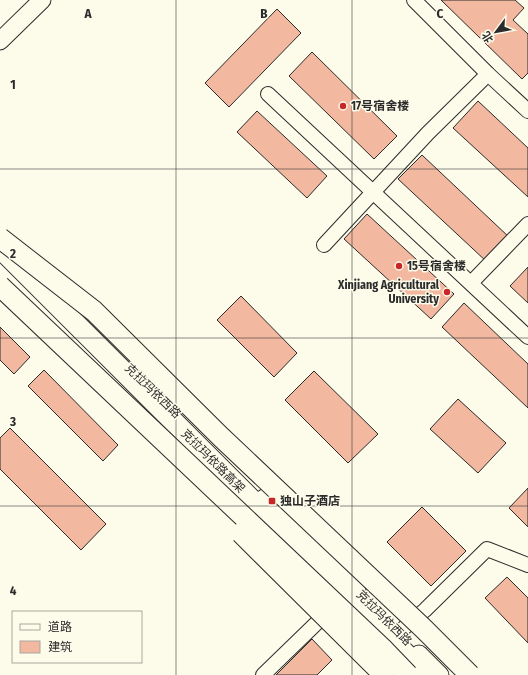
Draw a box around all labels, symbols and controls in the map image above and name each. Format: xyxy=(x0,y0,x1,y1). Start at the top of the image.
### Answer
text: A xyxy=(83,6,92,21)
text: B xyxy=(260,6,268,21)
text: C xyxy=(437,6,444,21)
north arrow xyxy=(476,12,516,52)
text: 北 xyxy=(480,29,496,45)
text: 1 xyxy=(10,77,16,92)
place label: 17号宿舍楼 xyxy=(351,99,409,113)
marker: 17号宿舍楼 xyxy=(338,101,348,111)
text: 2 xyxy=(9,246,16,261)
place label: 15号宿舍楼 xyxy=(407,259,466,273)
marker: 15号宿舍楼 xyxy=(394,261,404,271)
place label: Xinjiang Agricultural University xyxy=(337,278,440,306)
marker: Xinjiang Agricultural University xyxy=(442,287,452,297)
street label: 克拉玛依西路 xyxy=(122,361,184,421)
text: 3 xyxy=(9,414,16,429)
street label: 克拉玛依路高架 xyxy=(178,426,248,496)
place label: 独山子酒店 xyxy=(280,494,340,508)
marker: 独山子酒店 xyxy=(267,496,277,506)
text: 4 xyxy=(10,583,17,598)
street label: 克拉玛依西路 xyxy=(354,588,414,648)
legend xyxy=(12,611,142,663)
text: 道路 xyxy=(48,620,72,634)
text: 建筑 xyxy=(48,640,72,654)

